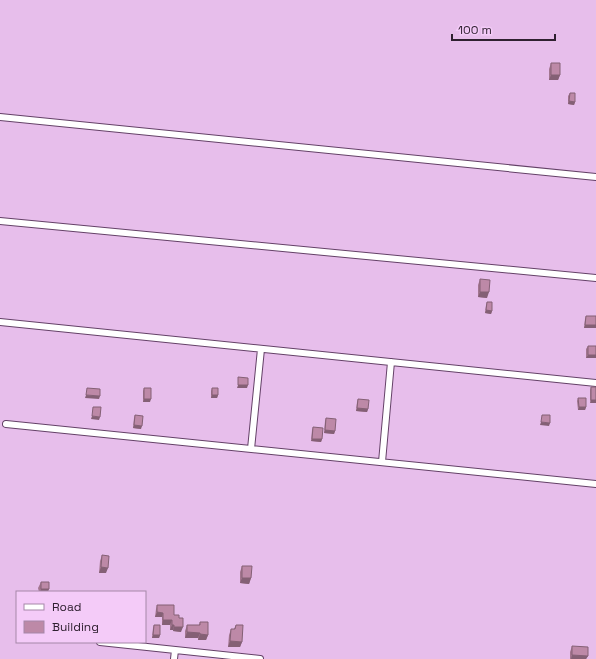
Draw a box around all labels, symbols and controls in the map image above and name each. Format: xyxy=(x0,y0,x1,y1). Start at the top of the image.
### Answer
scale bar xyxy=(452,16,555,42)
text: 100 m xyxy=(458,22,492,38)
legend xyxy=(16,591,146,643)
text: Road xyxy=(52,599,81,615)
text: Building xyxy=(52,619,99,635)

